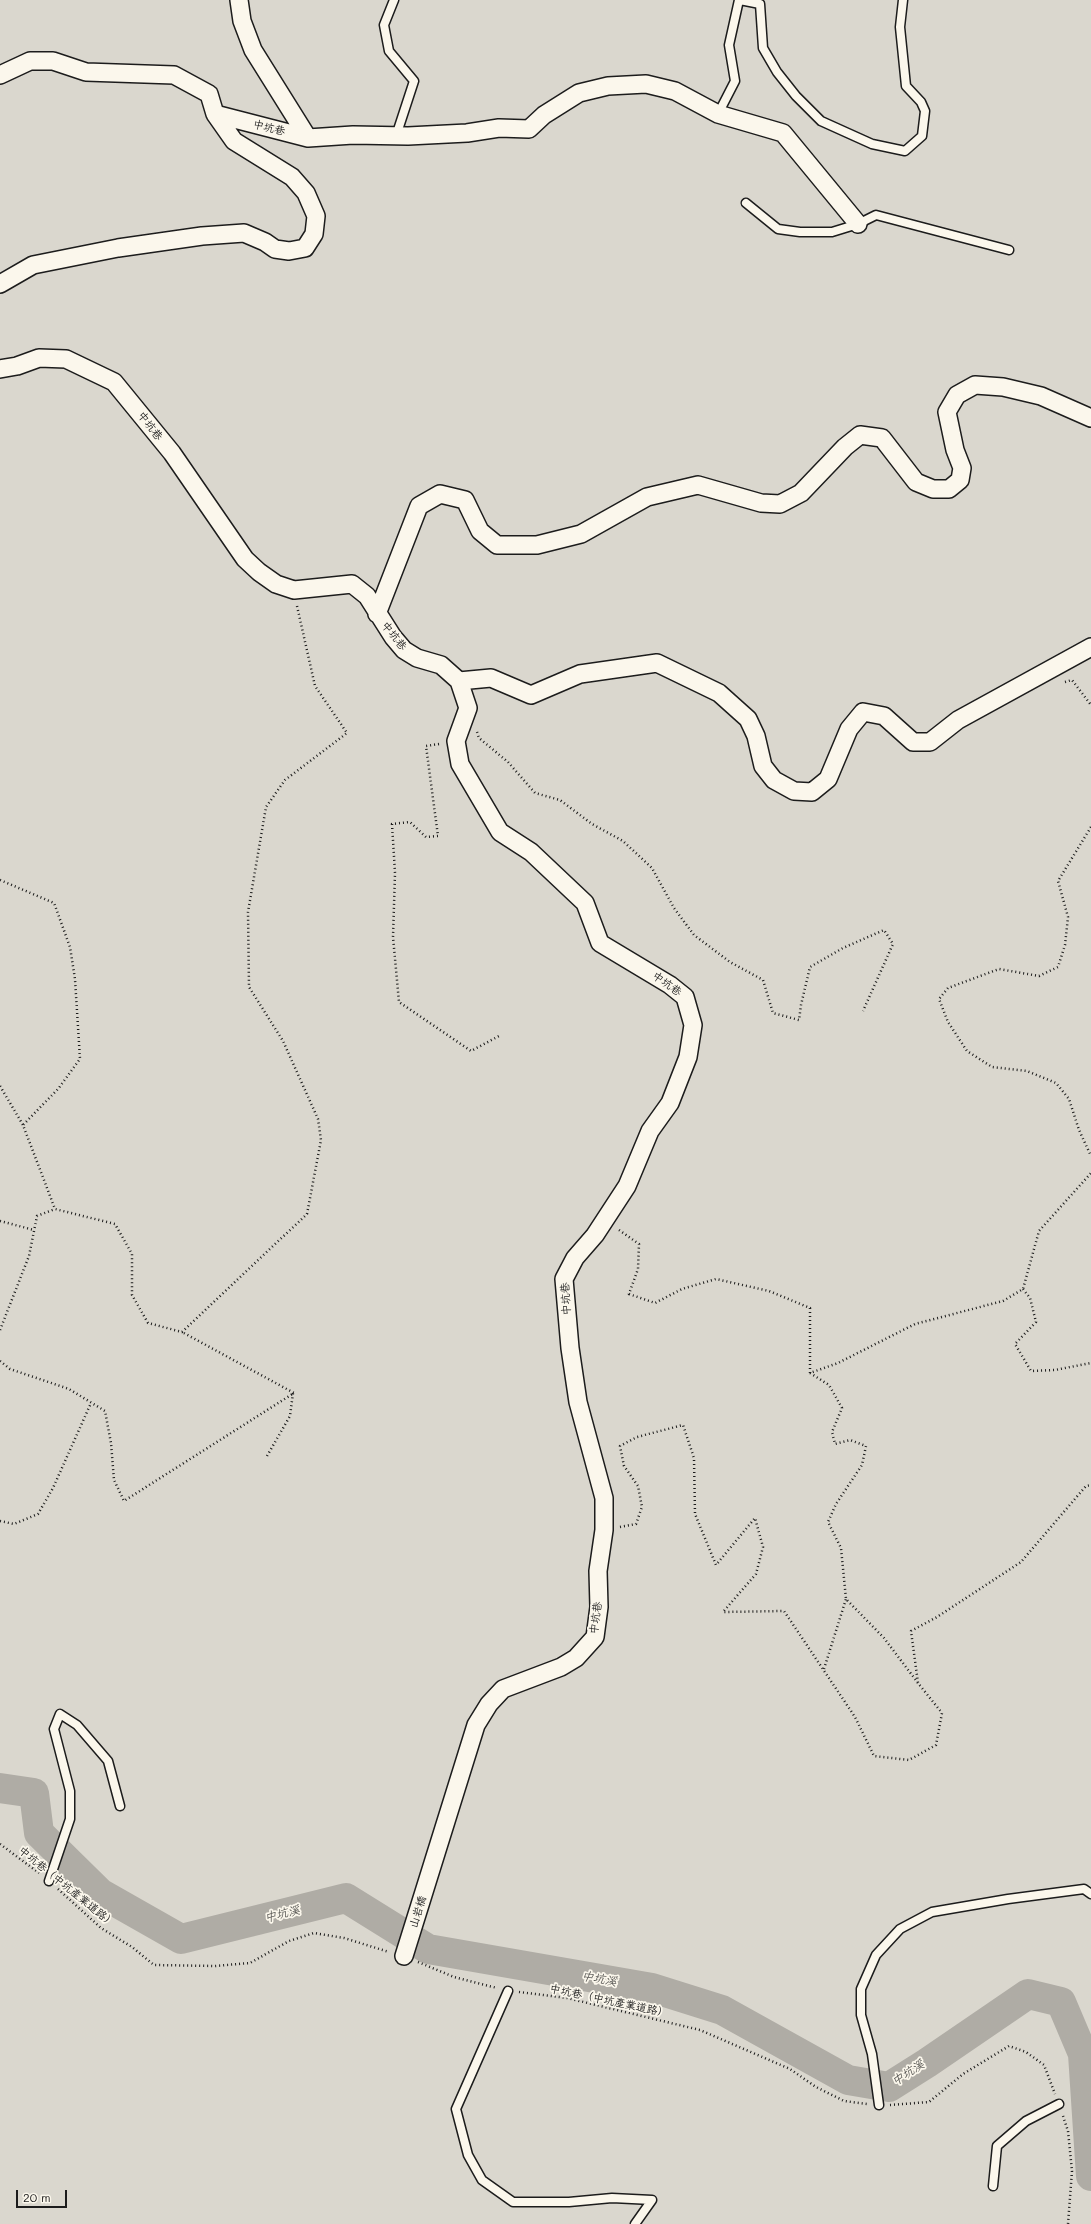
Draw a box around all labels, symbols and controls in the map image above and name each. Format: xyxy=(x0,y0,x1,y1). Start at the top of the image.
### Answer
street label: 中坑巷 xyxy=(251,118,287,138)
street label: 中坑巷 xyxy=(135,409,165,443)
street label: 中坑巷 xyxy=(378,619,410,653)
street label: 中坑巷 xyxy=(650,969,684,999)
street label: 中坑巷 xyxy=(559,1282,573,1316)
street label: 中坑巷 xyxy=(587,1601,605,1635)
street label: 中坑巷（中坑產業道路） xyxy=(16,1844,118,1930)
street label: 山岩橋 xyxy=(407,1894,429,1930)
water label: 中坑溪 xyxy=(263,1903,301,1925)
water label: 中坑溪 xyxy=(580,1969,618,1989)
street label: 中坑巷（中坑產業道路） xyxy=(548,1982,670,2020)
water label: 中坑溪 xyxy=(889,2057,927,2089)
scale bar xyxy=(18,2182,69,2208)
text: 20 m xyxy=(23,2189,51,2205)

